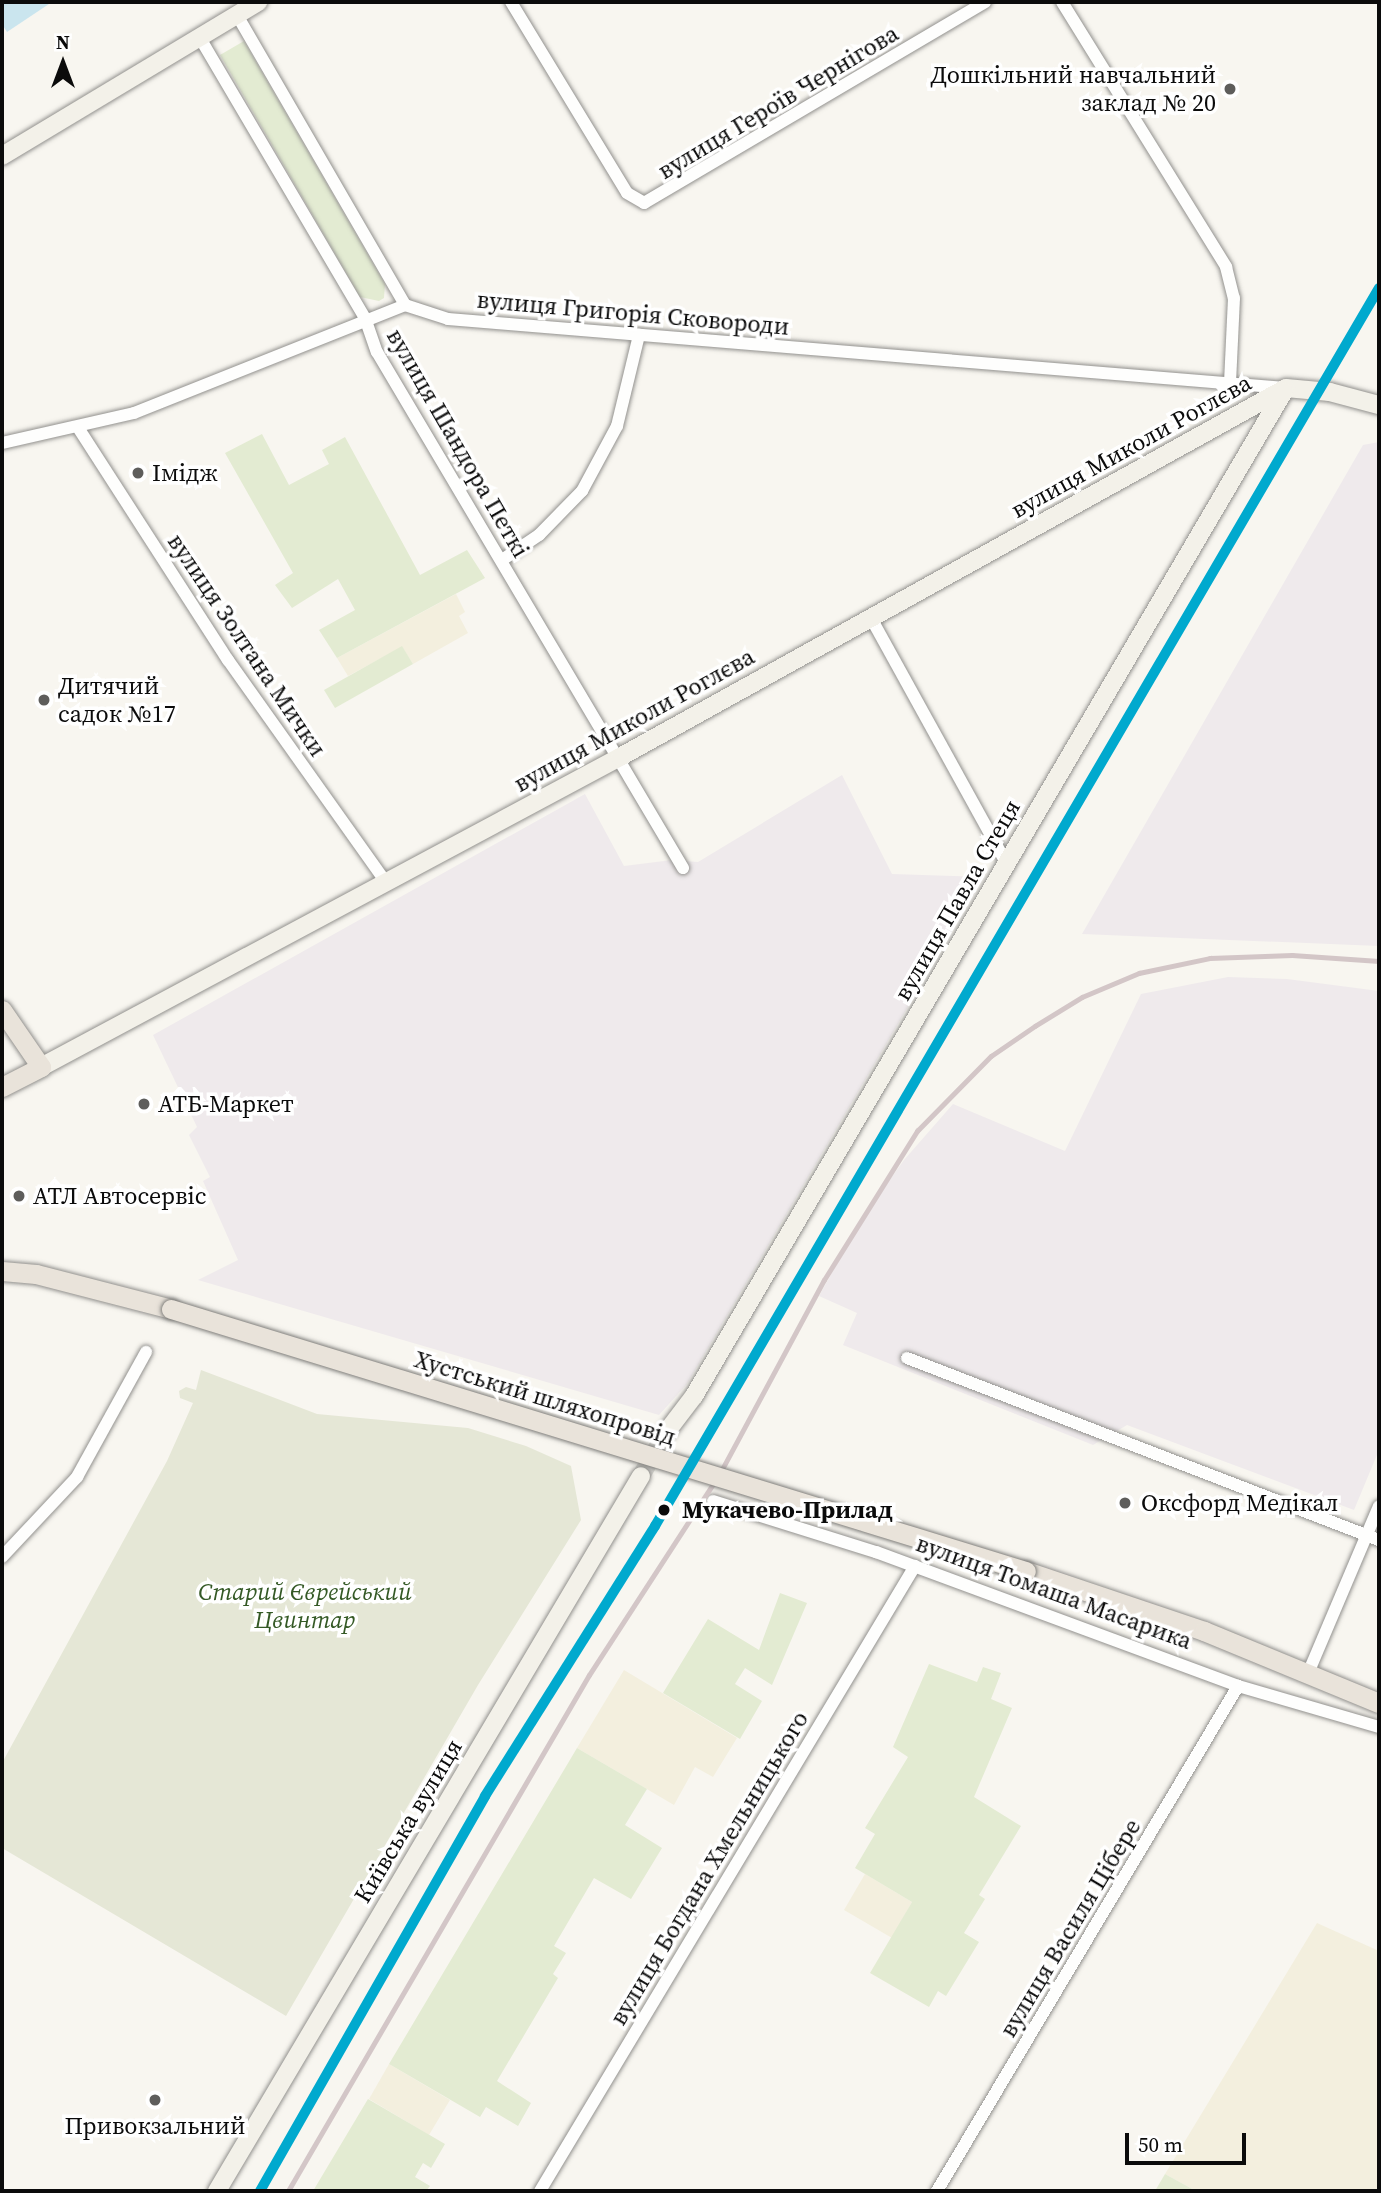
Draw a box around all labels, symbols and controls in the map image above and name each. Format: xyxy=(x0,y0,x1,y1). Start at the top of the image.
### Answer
street label: вулиця Героїв Чернігова xyxy=(653,19,903,185)
north arrow xyxy=(28,28,98,98)
text: N xyxy=(56,29,70,55)
place label: Дошкільний навчальний заклад № 20 xyxy=(930,61,1216,117)
marker: Дошкільний навчальний заклад № 20 xyxy=(1222,81,1238,97)
street label: вулиця Григорія Сковороди xyxy=(476,285,790,341)
street label: вулиця Шандора Петкі xyxy=(381,323,535,563)
street label: вулиця Миколи Роглєва xyxy=(1006,368,1256,524)
place label: Імідж xyxy=(152,459,218,487)
marker: Імідж xyxy=(130,465,146,481)
street label: вулиця Золтана Мички xyxy=(162,528,332,762)
street label: вулиця Миколи Роглєва xyxy=(509,642,759,798)
place label: Дитячий садок №17 xyxy=(58,672,176,728)
marker: Дитячий садок №17 xyxy=(36,692,52,708)
street label: вулиця Павла Стеця xyxy=(888,794,1026,1006)
place label: АТБ-Маркет xyxy=(158,1090,294,1118)
marker: АТБ-Маркет xyxy=(136,1096,152,1112)
place label: АТЛ Автосервіс xyxy=(33,1182,206,1210)
marker: АТЛ Автосервіс xyxy=(11,1188,27,1204)
street label: Хустський шляхопровід xyxy=(411,1345,679,1451)
place label: Оксфорд Медікал xyxy=(1141,1489,1338,1517)
marker: Оксфорд Медікал xyxy=(1115,1493,1135,1513)
place label: Мукачево-Прилад xyxy=(682,1496,893,1524)
marker: Мукачево-Прилад xyxy=(653,1499,675,1521)
street label: вулиця Томаша Масарика xyxy=(912,1529,1196,1655)
park label: Старий Єврейський Цвинтар xyxy=(198,1578,412,1634)
street label: вулиця Богдана Хмельницького xyxy=(604,1706,814,2030)
street label: Київська вулиця xyxy=(348,1734,468,1908)
street label: вулиця Василя Цібере xyxy=(993,1814,1147,2042)
marker: Привокзальний xyxy=(147,2092,163,2108)
place label: Привокзальний xyxy=(65,2112,245,2140)
scale bar xyxy=(1129,2120,1250,2164)
text: 50 m xyxy=(1138,2130,1183,2159)

